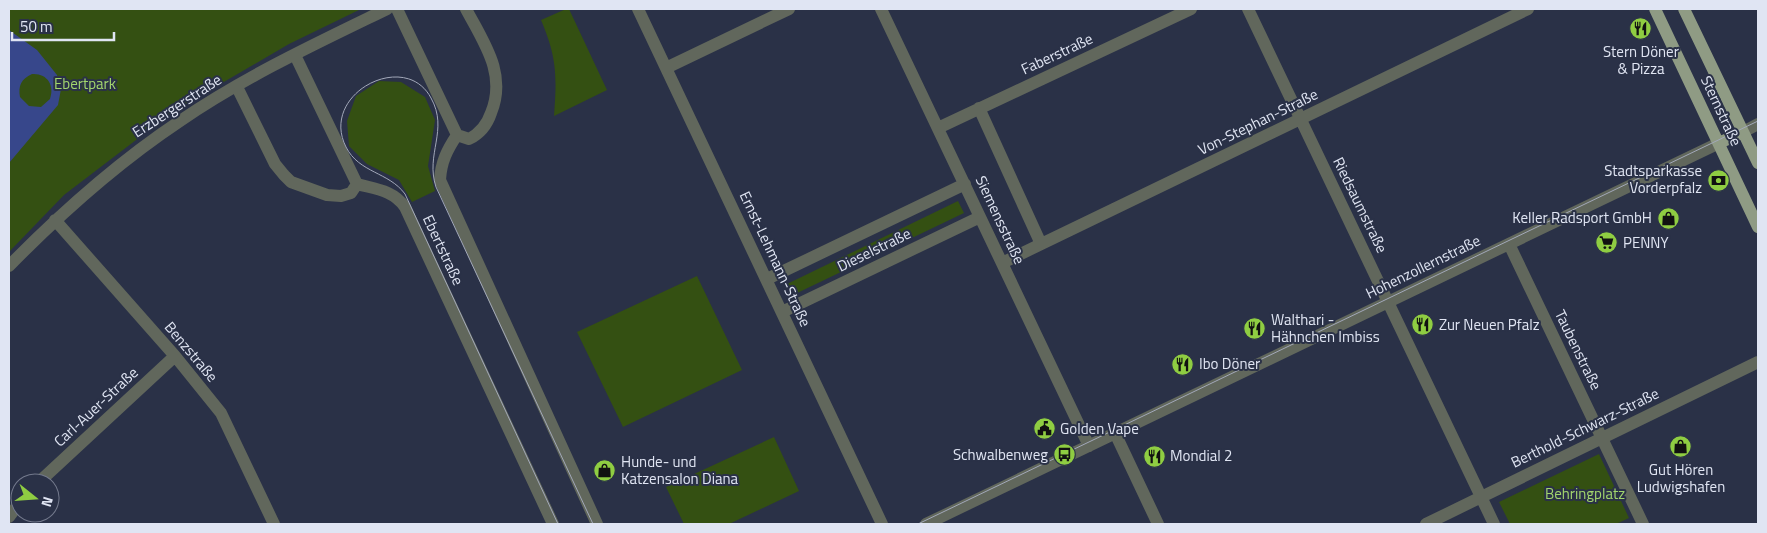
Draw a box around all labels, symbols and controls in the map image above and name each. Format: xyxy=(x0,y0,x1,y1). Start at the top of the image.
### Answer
scale bar xyxy=(12,10,115,42)
text: 50 m xyxy=(20,15,53,38)
restaurant icon: Stern Döner & Pizza xyxy=(1629,17,1653,41)
street label: Faberstraße xyxy=(1017,27,1096,80)
place label: Stern Döner & Pizza xyxy=(1603,40,1679,80)
street label: Erzbergerstraße xyxy=(127,68,226,143)
park label: Ebertpark xyxy=(54,72,116,95)
street label: Sternstraße xyxy=(1695,72,1748,150)
street label: Von-Stephan-Straße xyxy=(1194,82,1322,161)
street label: Riedsaumstraße xyxy=(1327,153,1394,257)
place label: Stadtsparkasse Vorderpfalz xyxy=(1604,159,1702,199)
bank icon: Stadtsparkasse Vorderpfalz xyxy=(1706,168,1730,192)
street label: Siemensstraße xyxy=(970,172,1031,268)
street label: Ernst-Lehmann-Straße xyxy=(734,187,817,330)
place label: Keller Radsport GmbH xyxy=(1512,206,1652,229)
shop icon: Keller Radsport GmbH xyxy=(1656,206,1680,230)
street label: Ebertstraße xyxy=(417,211,470,289)
street label: Dieselstraße xyxy=(833,222,915,277)
street label: Hohenzollernstraße xyxy=(1361,229,1484,304)
supermarket icon: PENNY xyxy=(1595,231,1619,255)
place label: PENNY xyxy=(1623,231,1669,254)
street label: Taubenstraße xyxy=(1549,306,1608,394)
place label: Walthari - Hähnchen Imbiss xyxy=(1271,308,1380,348)
restaurant icon: Zur Neuen Pfalz xyxy=(1411,313,1435,337)
place label: Zur Neuen Pfalz xyxy=(1439,313,1540,336)
street label: Benzstraße xyxy=(159,316,224,387)
restaurant icon: Walthari - Hähnchen Imbiss xyxy=(1243,317,1267,341)
restaurant icon: Ibo Döner xyxy=(1171,352,1195,376)
place label: Ibo Döner xyxy=(1199,352,1260,375)
street label: Carl-Auer-Straße xyxy=(48,361,143,452)
street label: Berthold-Schwarz-Straße xyxy=(1507,382,1663,473)
public building icon: Golden Vape xyxy=(1032,417,1056,441)
place label: Golden Vape xyxy=(1060,417,1139,440)
shop icon: Gut Hören Ludwigshafen xyxy=(1669,435,1693,459)
place label: Schwalbenweg xyxy=(953,443,1048,466)
bus stop icon: Schwalbenweg xyxy=(1052,443,1076,467)
restaurant icon: Mondial 2 xyxy=(1142,444,1166,468)
place label: Mondial 2 xyxy=(1170,444,1232,467)
place label: Hunde- und Katzensalon Diana xyxy=(621,450,738,490)
place label: Gut Hören Ludwigshafen xyxy=(1637,458,1725,498)
shop icon: Hunde- und Katzensalon Diana xyxy=(593,459,617,483)
north arrow xyxy=(10,473,60,523)
park label: Behringplatz xyxy=(1545,482,1625,505)
text: N xyxy=(36,494,59,510)

